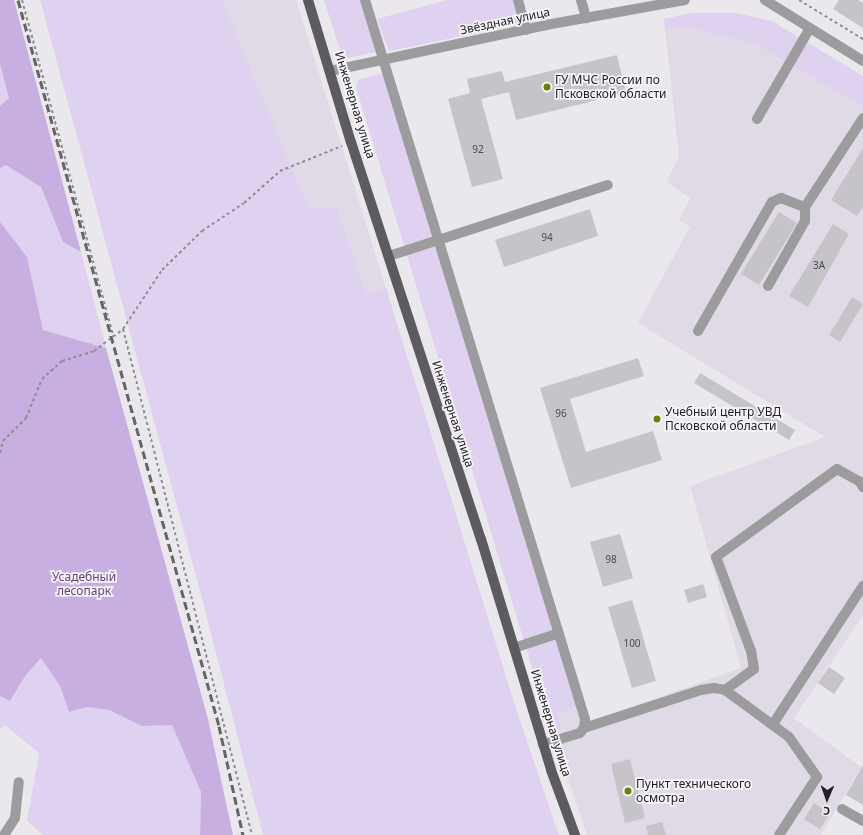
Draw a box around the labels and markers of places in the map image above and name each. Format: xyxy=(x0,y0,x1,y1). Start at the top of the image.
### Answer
place label: ГУ МЧС России по Псковской области xyxy=(555,73,666,101)
marker: ГУ МЧС России по Псковской области xyxy=(542,82,552,92)
place label: Учебный центр УВД Псковской области xyxy=(665,405,781,433)
marker: Учебный центр УВД Псковской области xyxy=(652,414,662,424)
place label: Пункт технического осмотра xyxy=(636,777,751,805)
marker: Пункт технического осмотра xyxy=(623,786,633,796)

